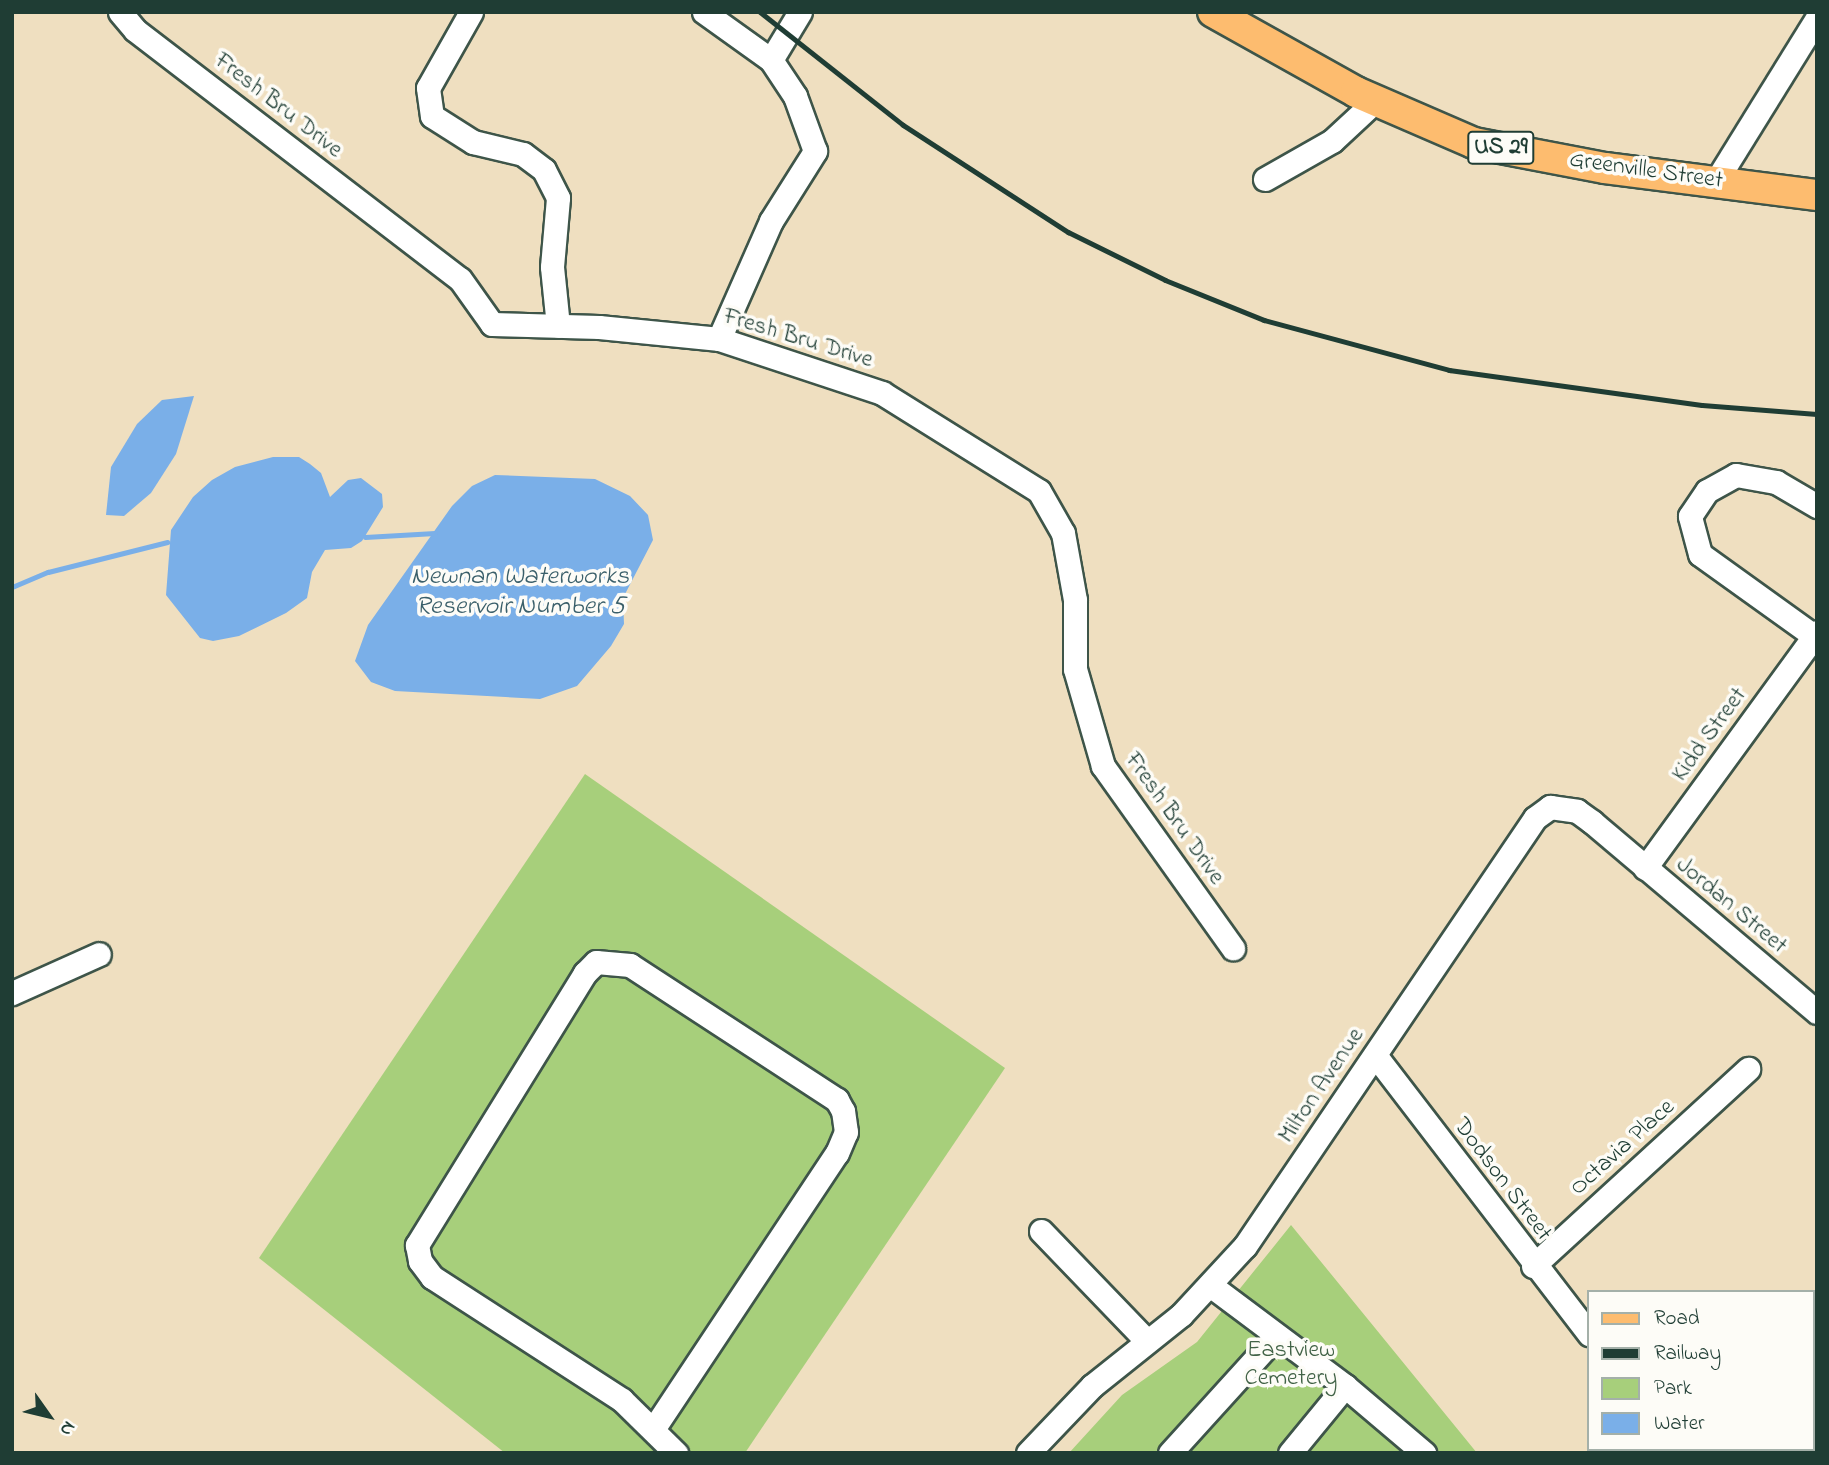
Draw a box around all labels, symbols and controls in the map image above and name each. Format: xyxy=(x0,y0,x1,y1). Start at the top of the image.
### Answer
street label: Fresh Bru Drive xyxy=(208,47,348,165)
road number: US 29 xyxy=(1466,128,1536,168)
street label: Greenville Street xyxy=(1567,146,1725,196)
street label: Fresh Bru Drive xyxy=(720,303,876,375)
water label: Newnan Waterworks Reservoir Number 5 xyxy=(411,562,629,624)
street label: Kidd Street xyxy=(1666,682,1754,788)
street label: Fresh Bru Drive xyxy=(1118,747,1230,891)
street label: Jordan Street xyxy=(1670,851,1792,961)
street label: Milton Avenue xyxy=(1273,1023,1371,1149)
street label: Octavia Place xyxy=(1565,1094,1681,1202)
street label: Dodson Street xyxy=(1446,1113,1558,1247)
legend xyxy=(1588,1290,1815,1451)
text: Road xyxy=(1654,1304,1700,1334)
park label: Eastview Cemetery xyxy=(1245,1337,1337,1393)
text: Railway xyxy=(1654,1339,1721,1369)
text: Park xyxy=(1654,1374,1692,1404)
north arrow xyxy=(14,1381,84,1451)
text: Water xyxy=(1654,1409,1705,1439)
text: N xyxy=(52,1415,82,1441)

